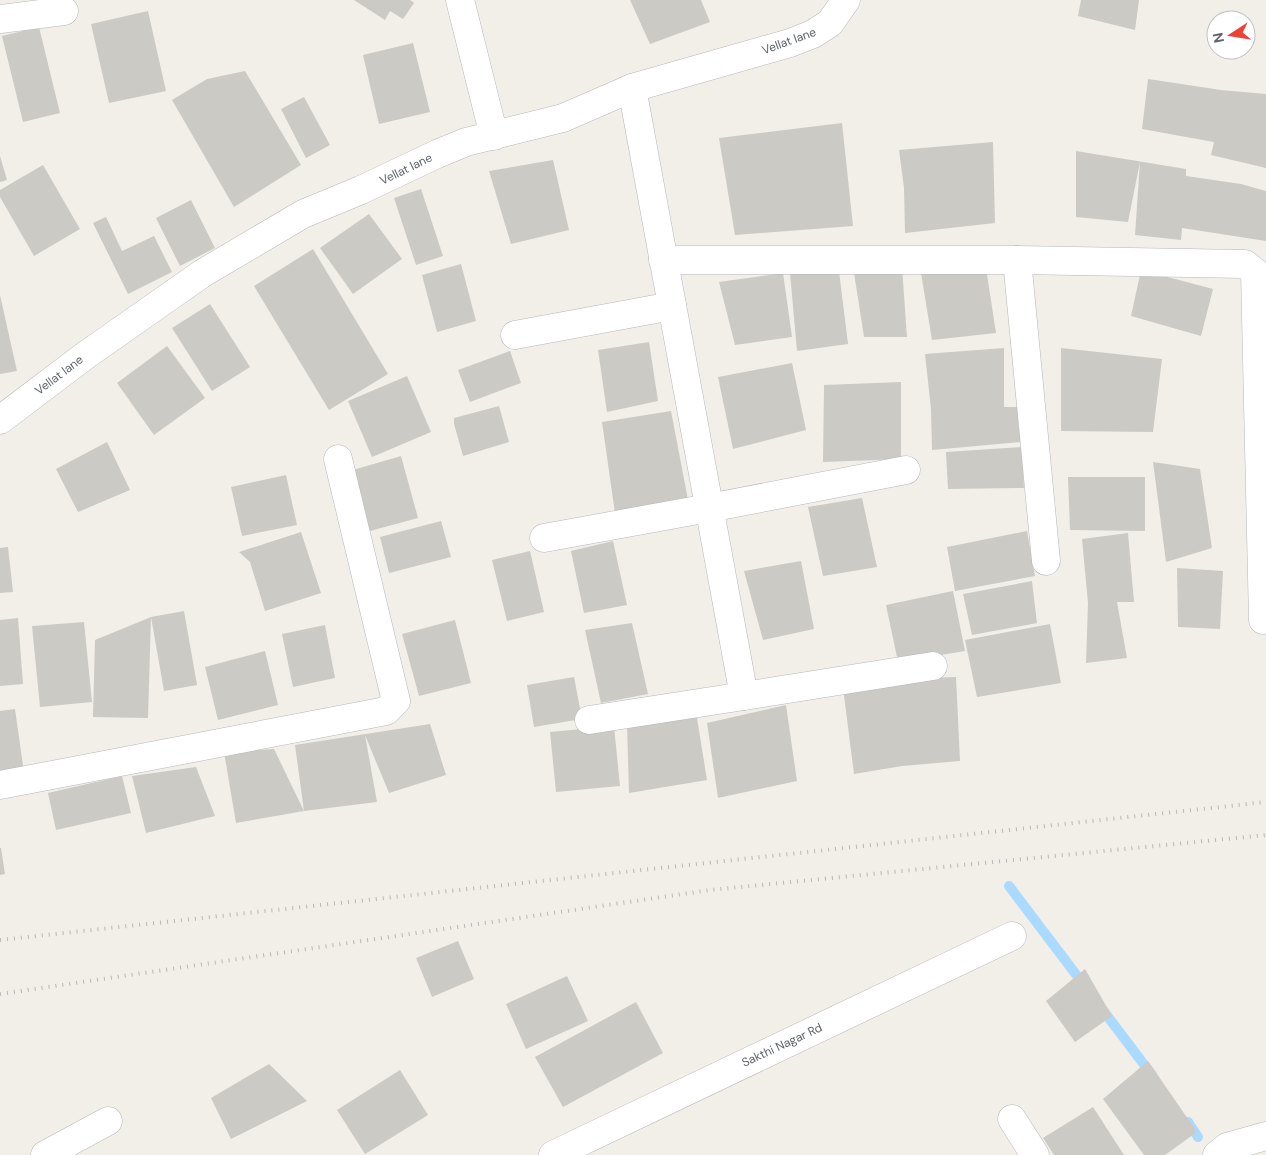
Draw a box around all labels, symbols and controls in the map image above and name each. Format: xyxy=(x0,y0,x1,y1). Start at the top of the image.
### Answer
north arrow xyxy=(1206,10,1256,60)
street label: Vellat lane xyxy=(760,24,818,58)
text: N xyxy=(1208,31,1228,45)
street label: Vellat lane xyxy=(377,149,435,189)
street label: Vellat lane xyxy=(32,351,87,398)
street label: Sakthi Nagar Rd xyxy=(739,1019,825,1071)

